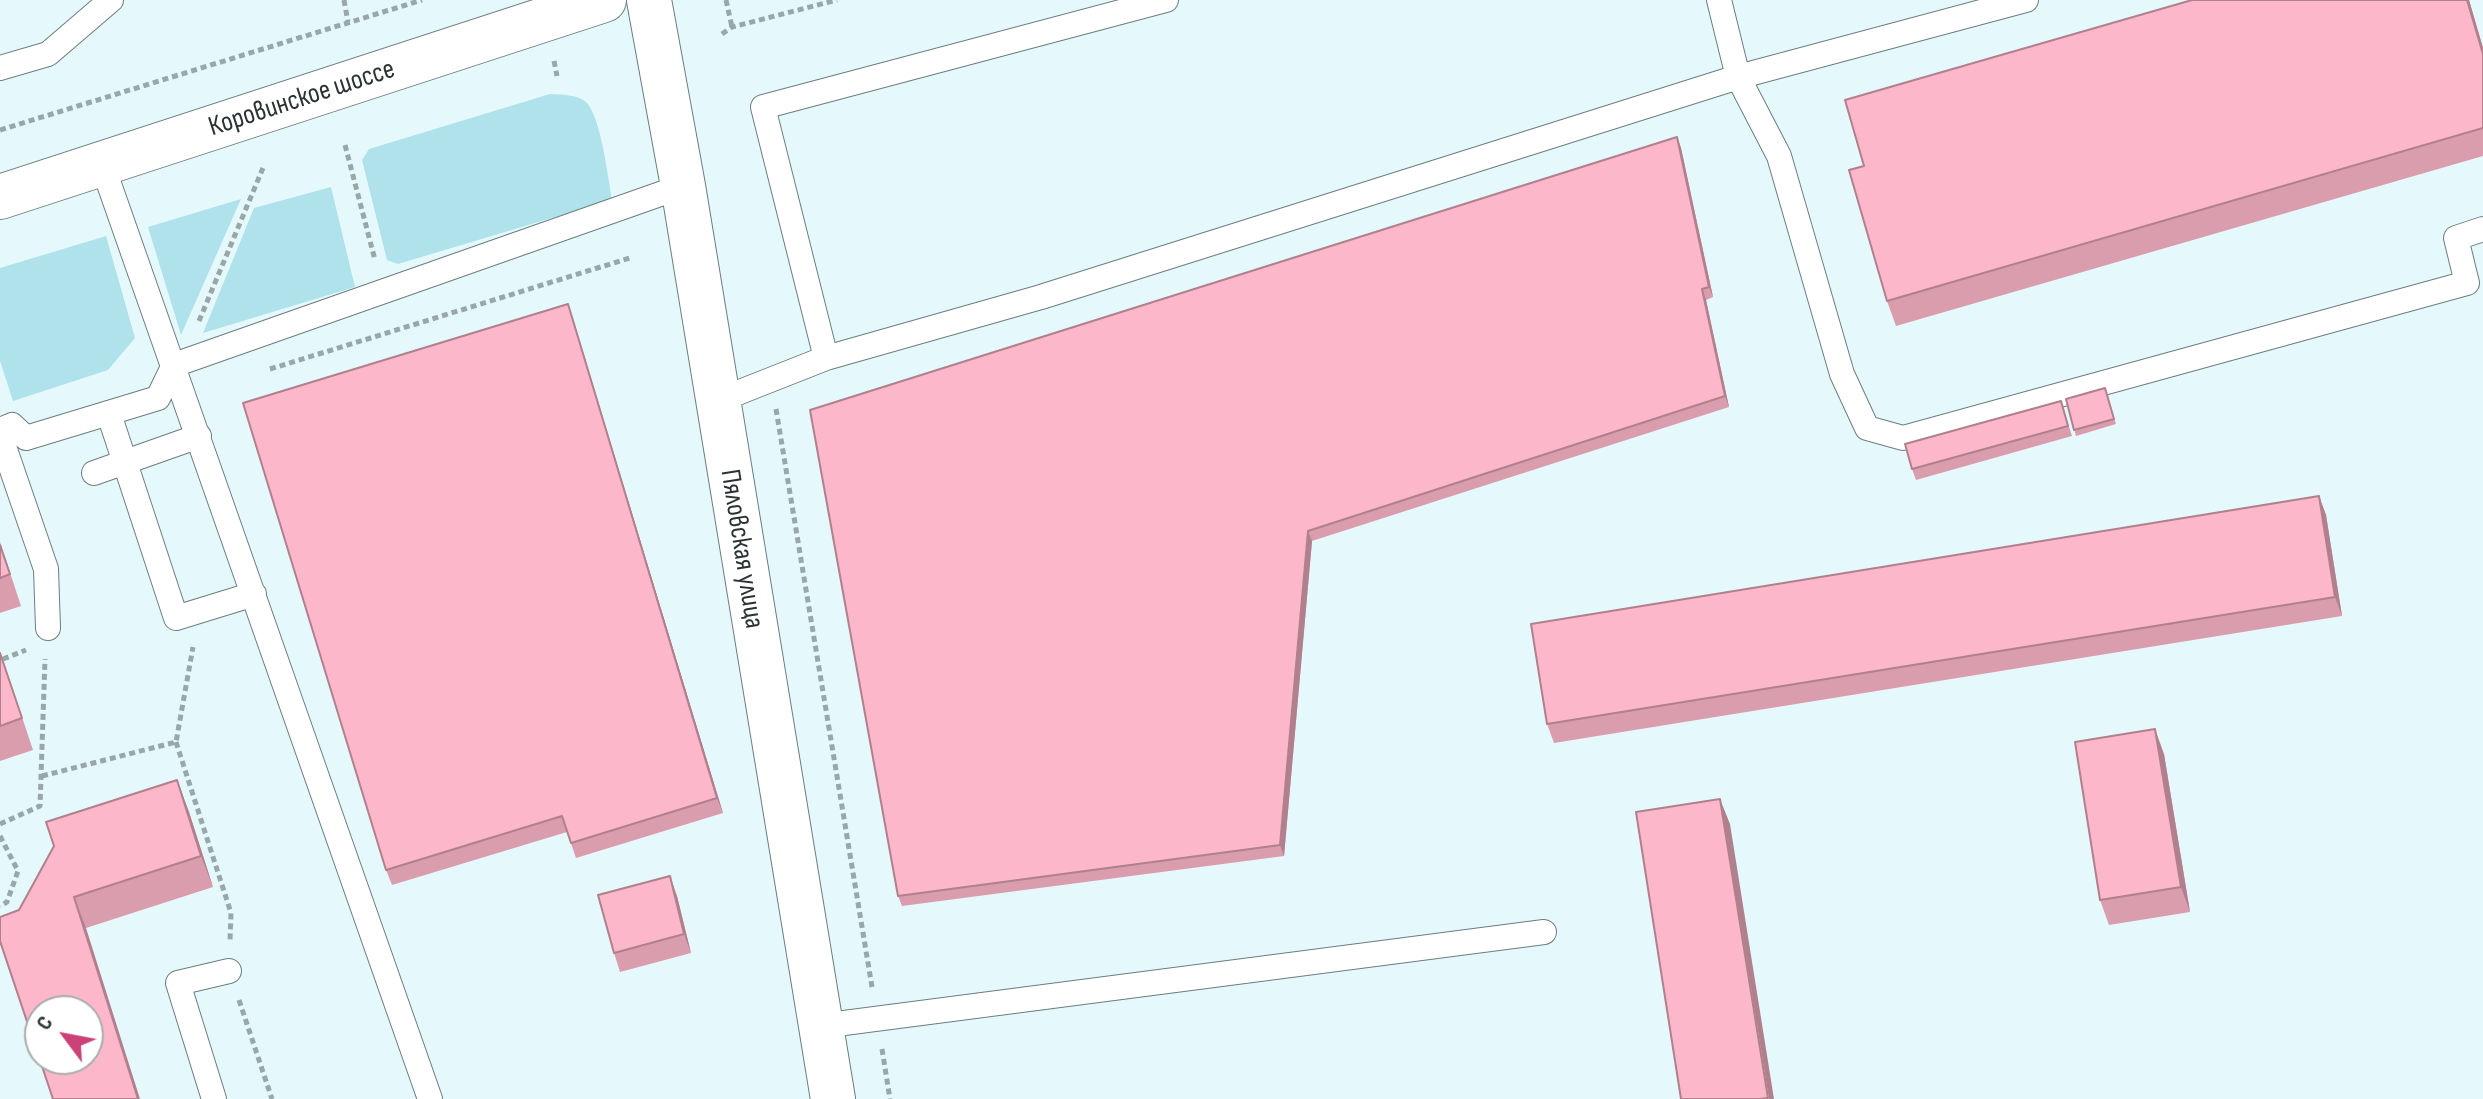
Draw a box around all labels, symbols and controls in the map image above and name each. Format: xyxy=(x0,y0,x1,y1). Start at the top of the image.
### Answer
street label: Коровинское шоссе xyxy=(205,53,399,145)
street label: Пяловская улица xyxy=(712,467,770,631)
north arrow xyxy=(24,995,104,1075)
text: С xyxy=(30,1011,59,1035)

